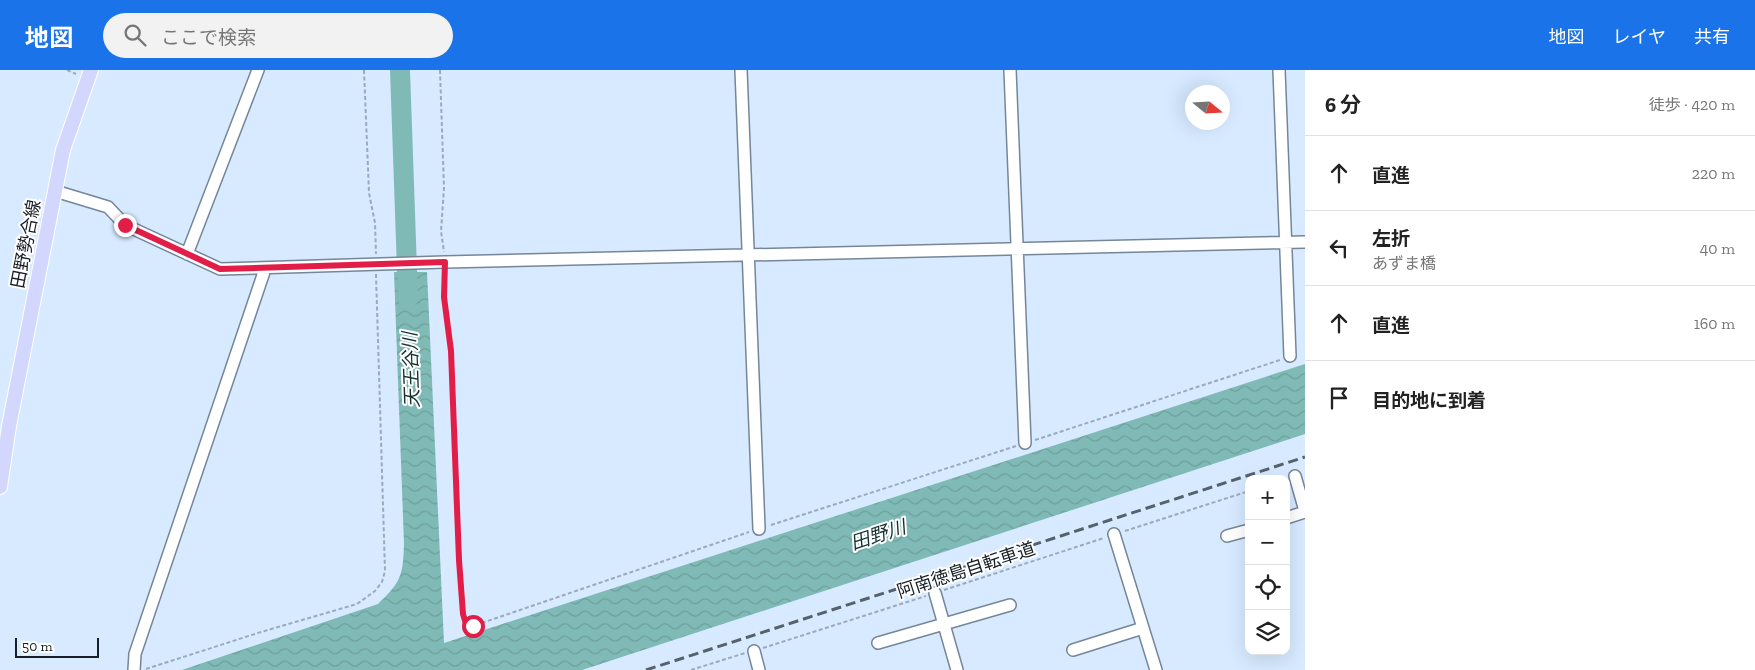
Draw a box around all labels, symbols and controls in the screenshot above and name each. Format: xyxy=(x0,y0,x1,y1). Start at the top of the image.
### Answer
search box xyxy=(103,13,453,58)
icon: search xyxy=(121,21,149,49)
text: 地図 xyxy=(25,23,73,52)
text: ここで検索 xyxy=(161,26,256,49)
text: 地図 xyxy=(1549,26,1585,48)
text: レイヤ xyxy=(1613,26,1666,48)
text: 共有 xyxy=(1694,26,1730,48)
north arrow xyxy=(1185,85,1230,130)
text: 6 分 xyxy=(1325,92,1361,117)
text: 徒歩 · 420 m xyxy=(1649,95,1735,114)
icon: ahead xyxy=(1325,159,1353,187)
text: 直進 xyxy=(1372,164,1410,187)
text: 220 m xyxy=(1692,164,1735,183)
street label: 田野勢合線 xyxy=(7,198,45,290)
route end xyxy=(114,214,137,237)
text: 左折 xyxy=(1372,227,1410,250)
icon: left xyxy=(1325,234,1353,262)
text: 40 m xyxy=(1700,239,1735,258)
text: あずま橋 xyxy=(1372,254,1436,273)
icon: ahead xyxy=(1325,309,1353,337)
text: 直進 xyxy=(1372,314,1410,337)
text: 160 m xyxy=(1694,314,1735,333)
water label: 天王谷川 xyxy=(398,330,424,408)
icon: arrive xyxy=(1325,384,1353,412)
text: 目的地に到着 xyxy=(1372,389,1486,412)
map controls xyxy=(1245,475,1290,655)
button: + xyxy=(1245,475,1290,520)
water label: 田野川 xyxy=(847,515,911,555)
button: − xyxy=(1245,520,1290,565)
street label: 阿南徳島自転車道 xyxy=(894,537,1038,603)
button: locate xyxy=(1245,565,1290,610)
button: layers xyxy=(1245,610,1290,655)
route start xyxy=(462,615,485,638)
scale bar xyxy=(15,635,99,658)
text: 50 m xyxy=(22,638,53,655)

